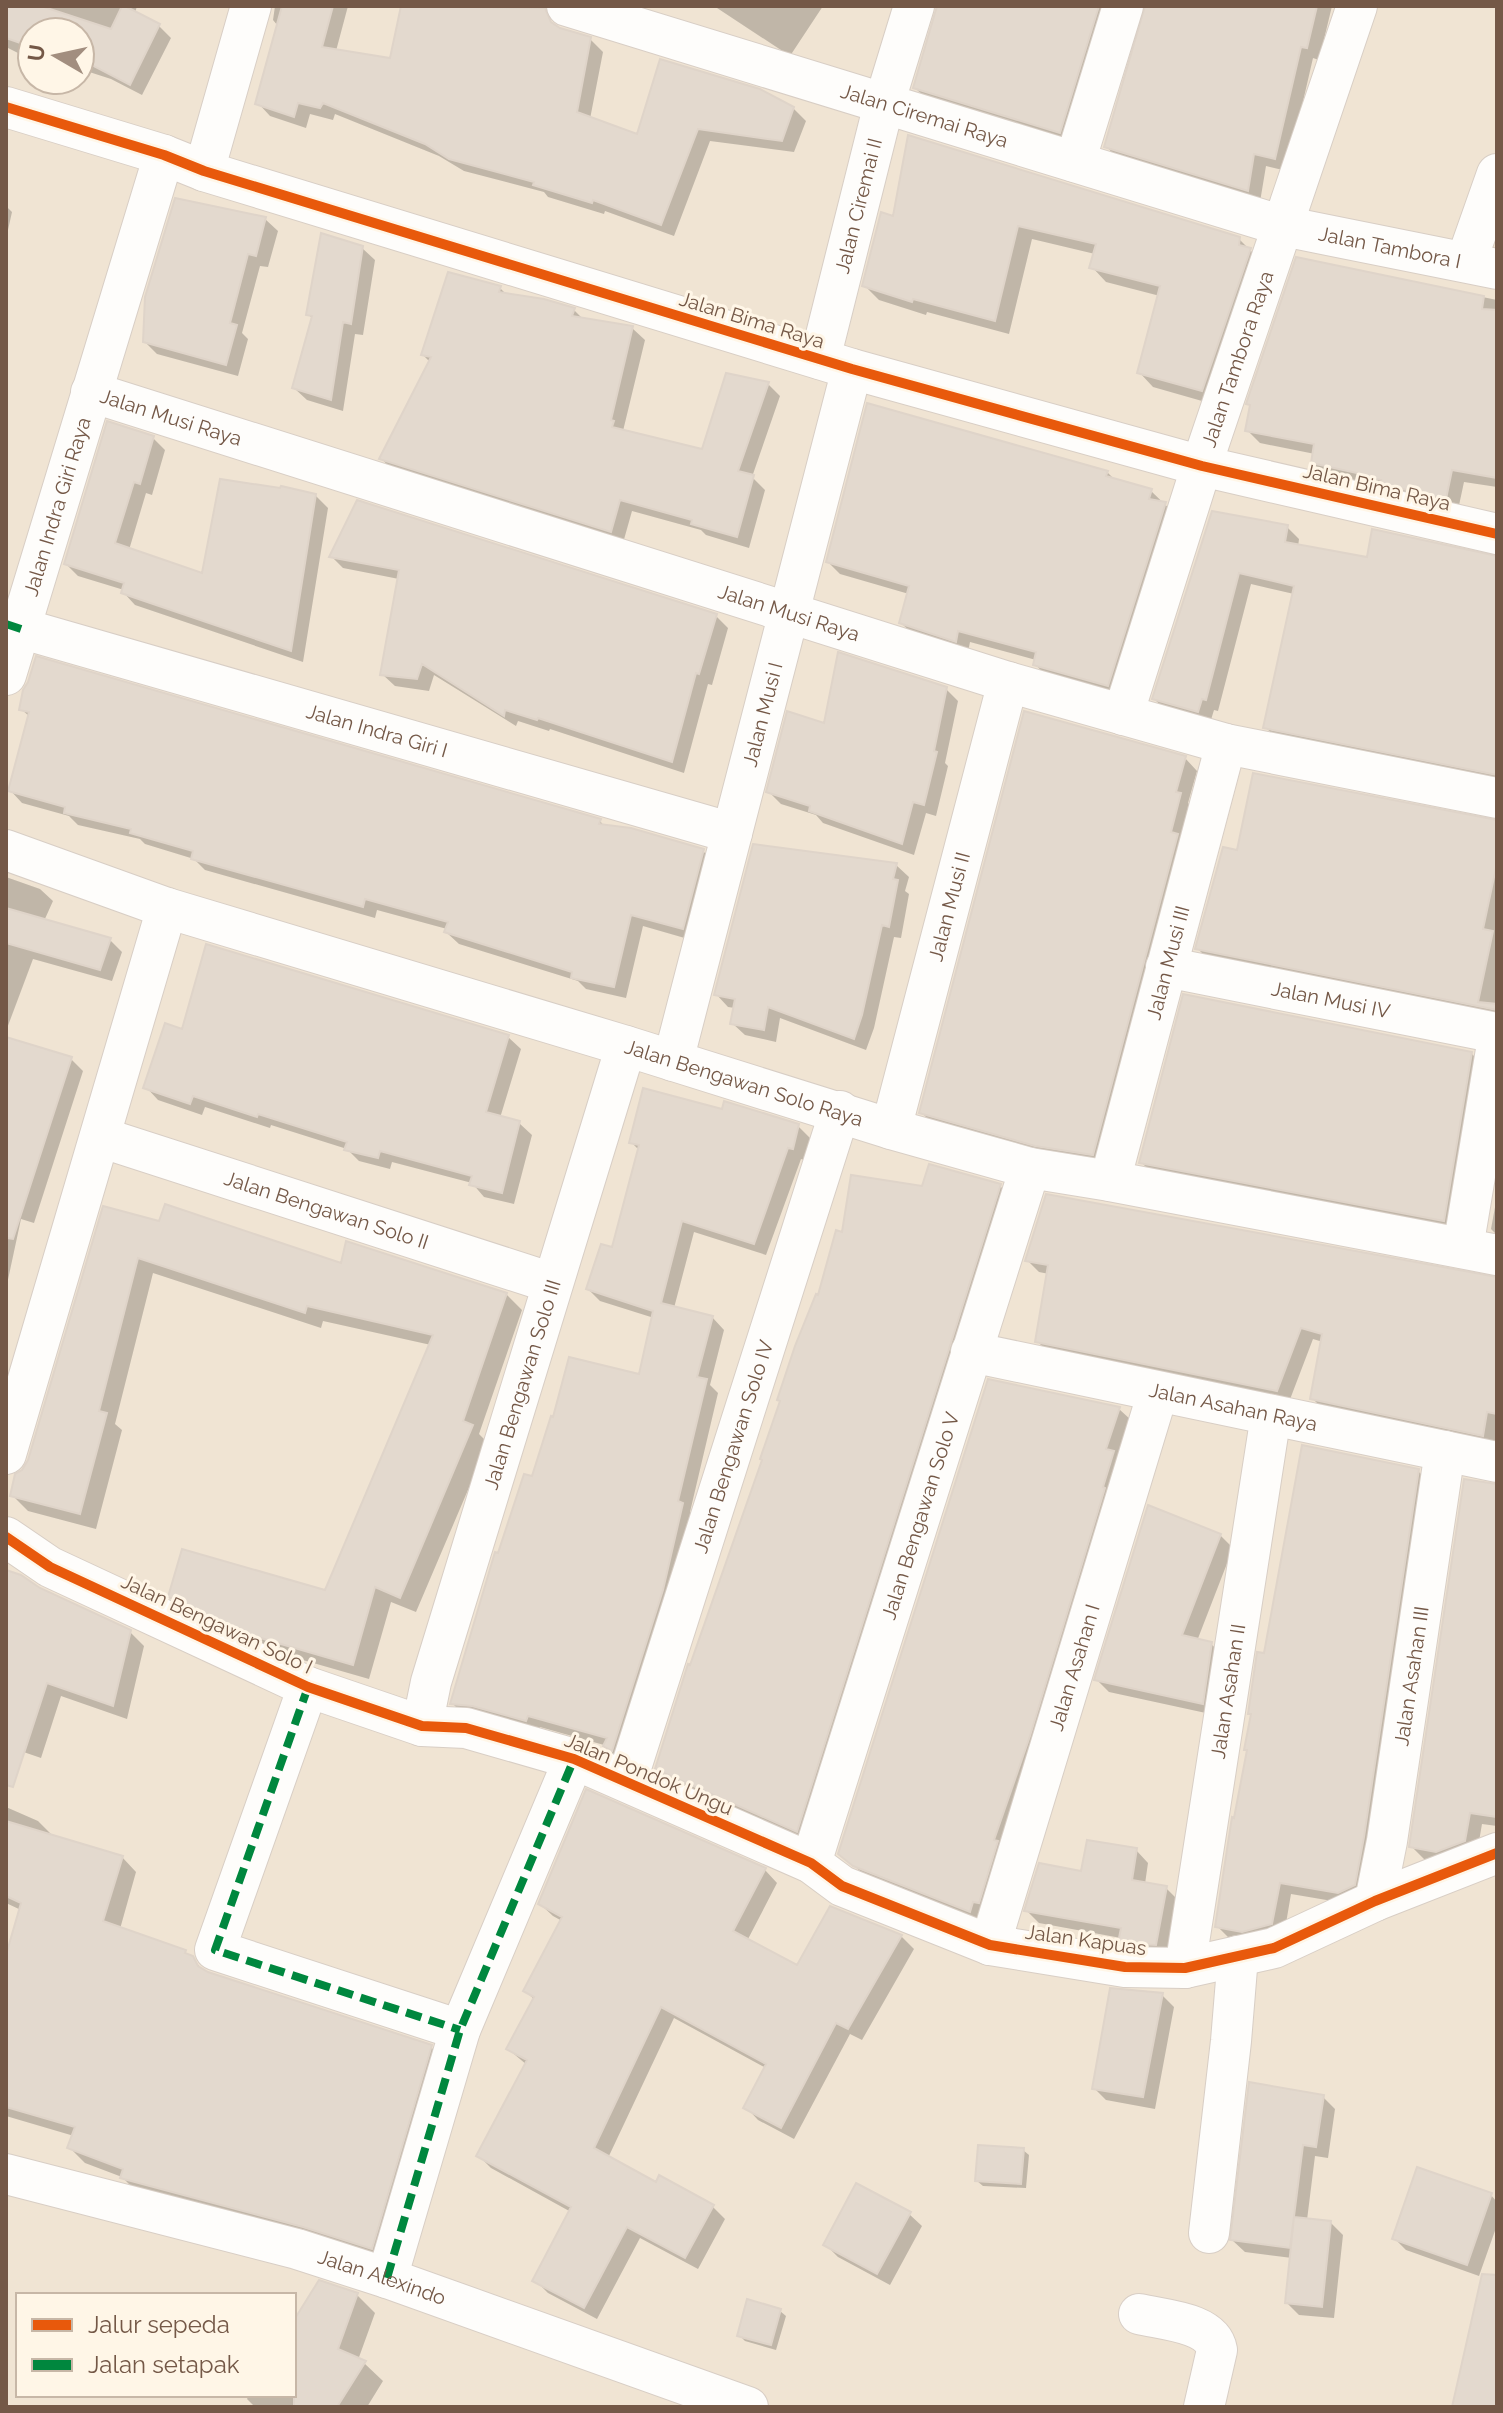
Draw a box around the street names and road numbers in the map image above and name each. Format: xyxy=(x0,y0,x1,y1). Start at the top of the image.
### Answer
street label: Jalan Ciremai Raya xyxy=(838,79,1011,153)
street label: Jalan Ciremai II xyxy=(830,136,887,276)
street label: Jalan Tambora I xyxy=(1317,221,1463,273)
street label: Jalan Tambora Raya xyxy=(1197,268,1278,450)
street label: Jalan Bima Raya xyxy=(677,287,827,353)
street label: Jalan Musi Raya xyxy=(97,384,245,451)
street label: Jalan Indra Giri Raya xyxy=(19,414,96,599)
street label: Jalan Bima Raya xyxy=(1301,458,1453,516)
street label: Jalan Musi Raya xyxy=(715,579,863,646)
street label: Jalan Musi I xyxy=(738,660,788,769)
street label: Jalan Indra Giri I xyxy=(304,699,450,762)
street label: Jalan Musi II xyxy=(923,849,975,964)
street label: Jalan Musi III xyxy=(1141,903,1195,1022)
street label: Jalan Musi IV xyxy=(1269,976,1393,1023)
street label: Jalan Bengawan Solo Raya xyxy=(622,1034,866,1132)
street label: Jalan Bengawan Solo II xyxy=(221,1166,432,1254)
street label: Jalan Bengawan Solo III xyxy=(479,1277,566,1492)
street label: Jalan Bengawan Solo IV xyxy=(688,1337,778,1556)
street label: Jalan Asahan Raya xyxy=(1147,1378,1320,1436)
street label: Jalan Bengawan Solo V xyxy=(876,1409,964,1623)
street label: Jalan Bengawan Solo I xyxy=(118,1569,316,1679)
street label: Jalan Asahan I xyxy=(1044,1601,1105,1734)
street label: Jalan Asahan III xyxy=(1389,1604,1434,1748)
street label: Jalan Asahan II xyxy=(1206,1622,1250,1760)
street label: Jalan Pondok Ungu xyxy=(561,1728,737,1820)
street label: Jalan Kapuas xyxy=(1024,1920,1148,1960)
street label: Jalan Alexindo xyxy=(315,2245,449,2310)

